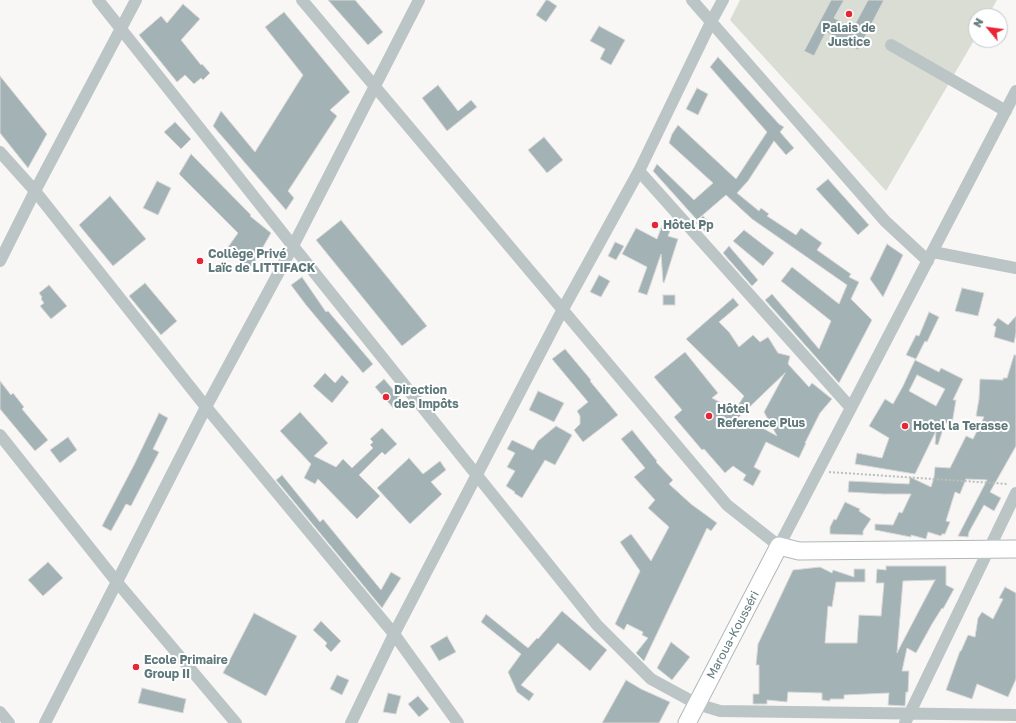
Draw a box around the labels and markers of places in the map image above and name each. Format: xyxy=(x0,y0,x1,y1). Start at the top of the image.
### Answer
marker: Palais de Justice xyxy=(844,9,854,19)
place label: Palais de Justice xyxy=(822,21,876,49)
place label: Hôtel Pp xyxy=(663,218,714,232)
marker: Hôtel Pp xyxy=(650,220,660,230)
place label: Collège Privé Laïc de LITTIFACK xyxy=(208,247,316,275)
marker: Collège Privé Laïc de LITTIFACK xyxy=(195,256,205,266)
place label: Direction des Impôts xyxy=(394,383,459,411)
marker: Direction des Impôts xyxy=(381,392,391,402)
place label: Hôtel Reference Plus xyxy=(717,402,805,430)
marker: Hôtel Reference Plus xyxy=(704,411,714,421)
place label: Hotel la Terasse xyxy=(913,419,1008,433)
marker: Hotel la Terasse xyxy=(900,421,910,431)
place label: Ecole Primaire Group II xyxy=(144,653,228,681)
marker: Ecole Primaire Group II xyxy=(131,662,141,672)

